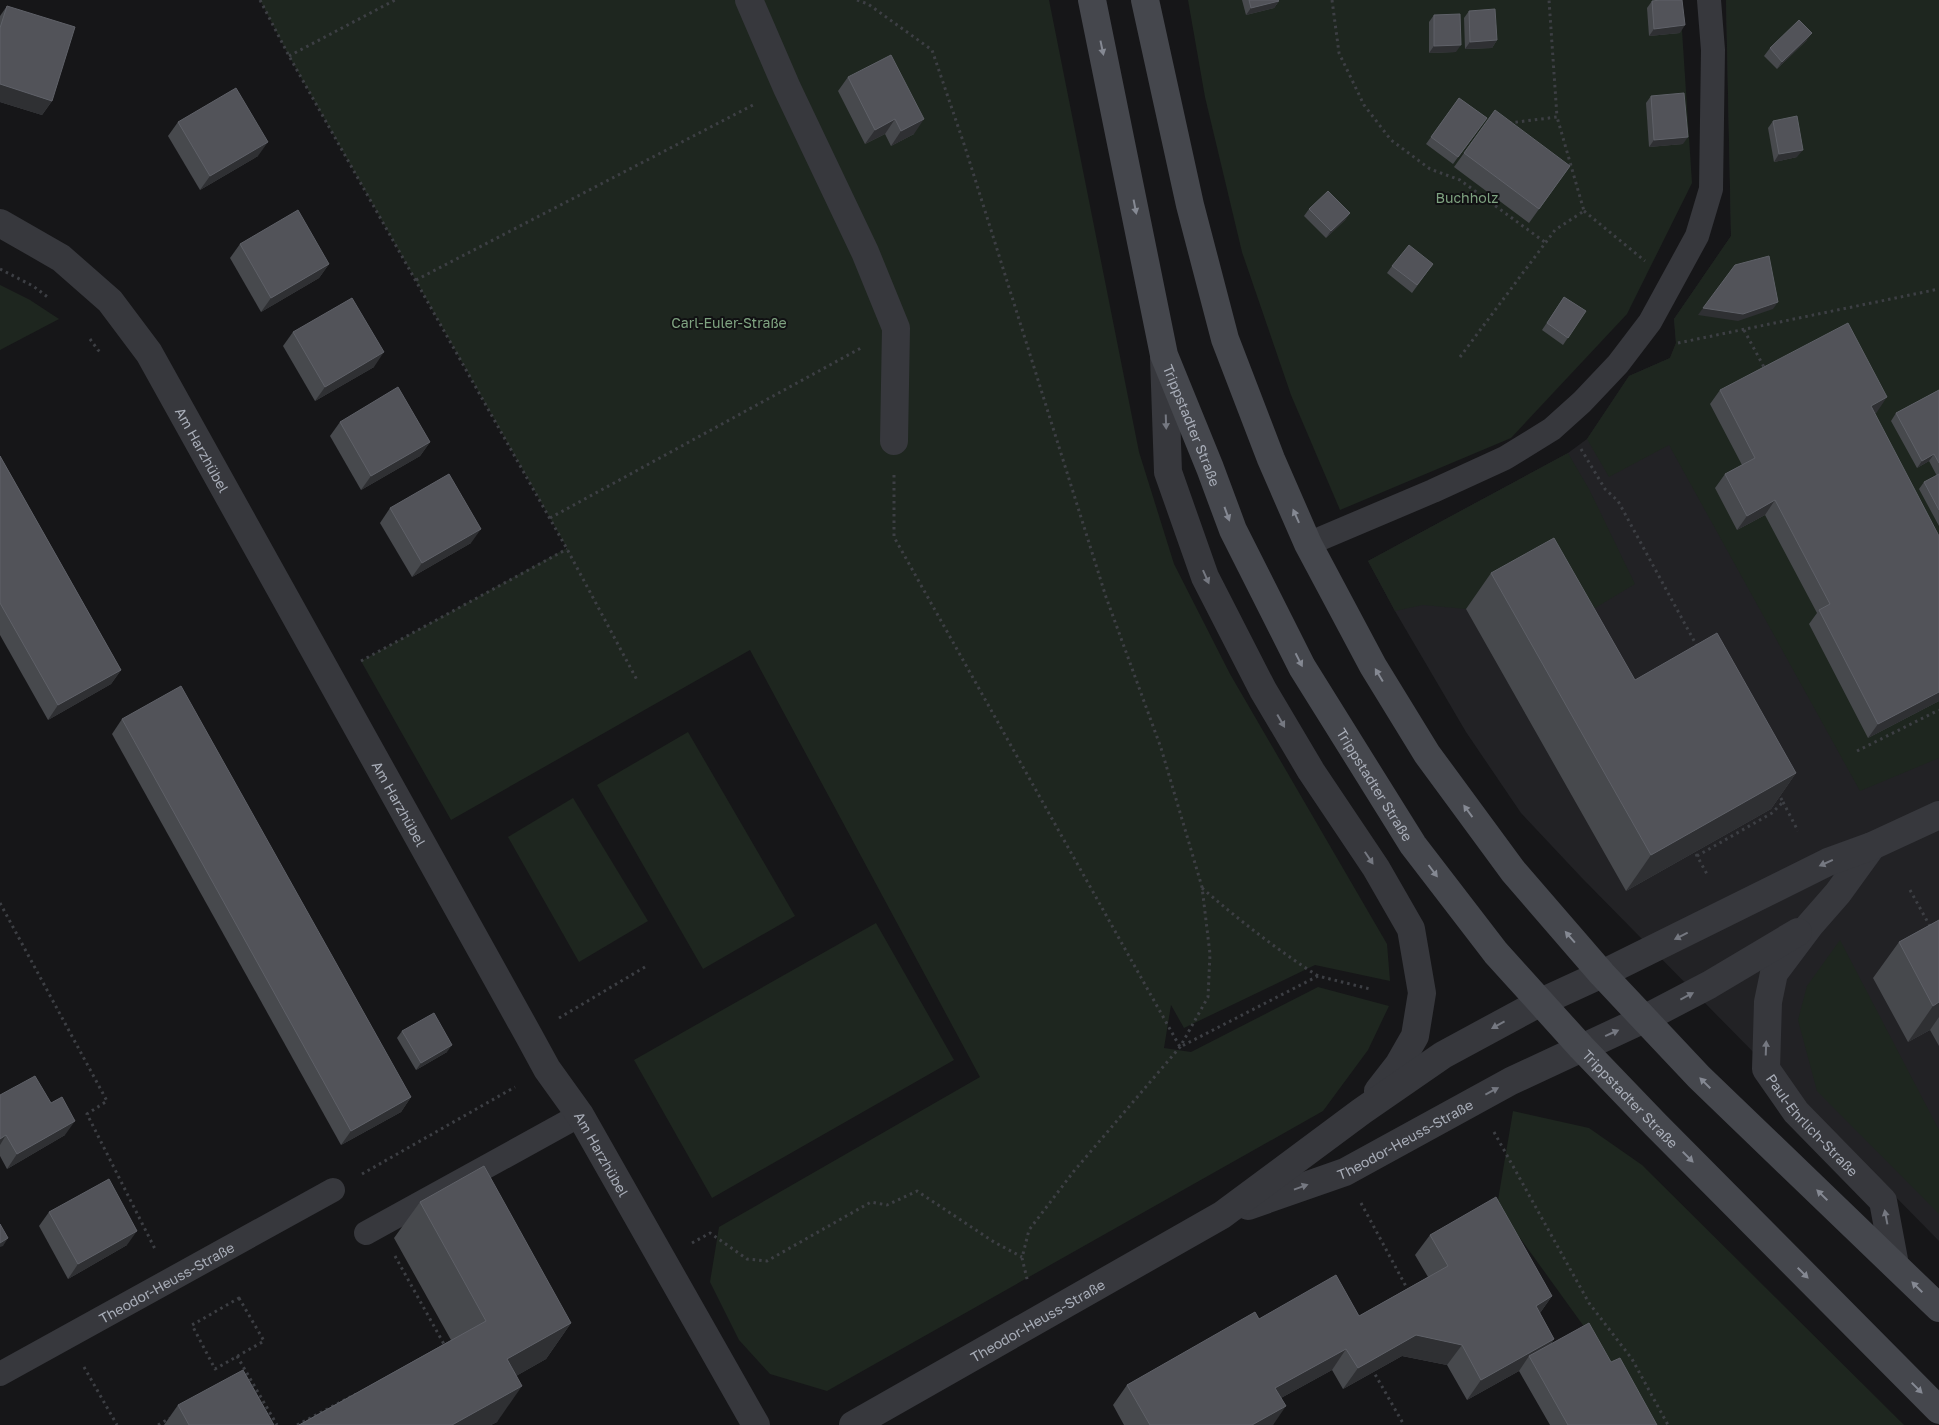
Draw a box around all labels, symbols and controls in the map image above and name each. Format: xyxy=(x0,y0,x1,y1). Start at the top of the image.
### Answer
one-way arrow xyxy=(1098,40,1106,56)
park label: Buchholz xyxy=(1436,189,1498,206)
one-way arrow xyxy=(1131,199,1139,215)
park label: Carl-Euler-Straße xyxy=(671,314,787,331)
street label: Trippstadter Straße xyxy=(1160,362,1224,489)
street label: Am Harzhübel xyxy=(172,404,233,495)
one-way arrow xyxy=(1162,414,1170,430)
one-way arrow xyxy=(1224,507,1231,522)
one-way arrow xyxy=(1291,509,1299,523)
one-way arrow xyxy=(1202,570,1210,584)
one-way arrow xyxy=(1295,653,1303,668)
one-way arrow xyxy=(1374,669,1383,682)
one-way arrow xyxy=(1277,715,1286,728)
street label: Trippstadter Straße xyxy=(1334,725,1417,844)
street label: Am Harzhübel xyxy=(369,758,430,849)
one-way arrow xyxy=(1463,805,1474,818)
one-way arrow xyxy=(1364,851,1374,864)
one-way arrow xyxy=(1819,859,1833,867)
one-way arrow xyxy=(1427,864,1438,877)
one-way arrow xyxy=(1565,930,1576,943)
one-way arrow xyxy=(1674,932,1688,940)
one-way arrow xyxy=(1680,992,1694,1001)
one-way arrow xyxy=(1491,1021,1505,1029)
one-way arrow xyxy=(1605,1029,1619,1037)
one-way arrow xyxy=(1763,1039,1771,1055)
street label: Trippstadter Straße xyxy=(1579,1046,1682,1151)
street label: Paul-Ehrlich-Straße xyxy=(1763,1070,1862,1179)
one-way arrow xyxy=(1699,1077,1711,1089)
one-way arrow xyxy=(1485,1087,1500,1095)
street label: Theodor-Heuss-Straße xyxy=(1335,1095,1476,1183)
street label: Am Harzhübel xyxy=(571,1108,633,1199)
one-way arrow xyxy=(1682,1151,1694,1163)
one-way arrow xyxy=(1293,1183,1308,1190)
one-way arrow xyxy=(1816,1189,1828,1201)
one-way arrow xyxy=(1882,1210,1890,1225)
street label: Theodor-Heuss-Straße xyxy=(96,1238,237,1326)
one-way arrow xyxy=(1797,1266,1809,1278)
street label: Theodor-Heuss-Straße xyxy=(967,1275,1108,1365)
one-way arrow xyxy=(1911,1281,1923,1293)
one-way arrow xyxy=(1911,1382,1923,1394)

